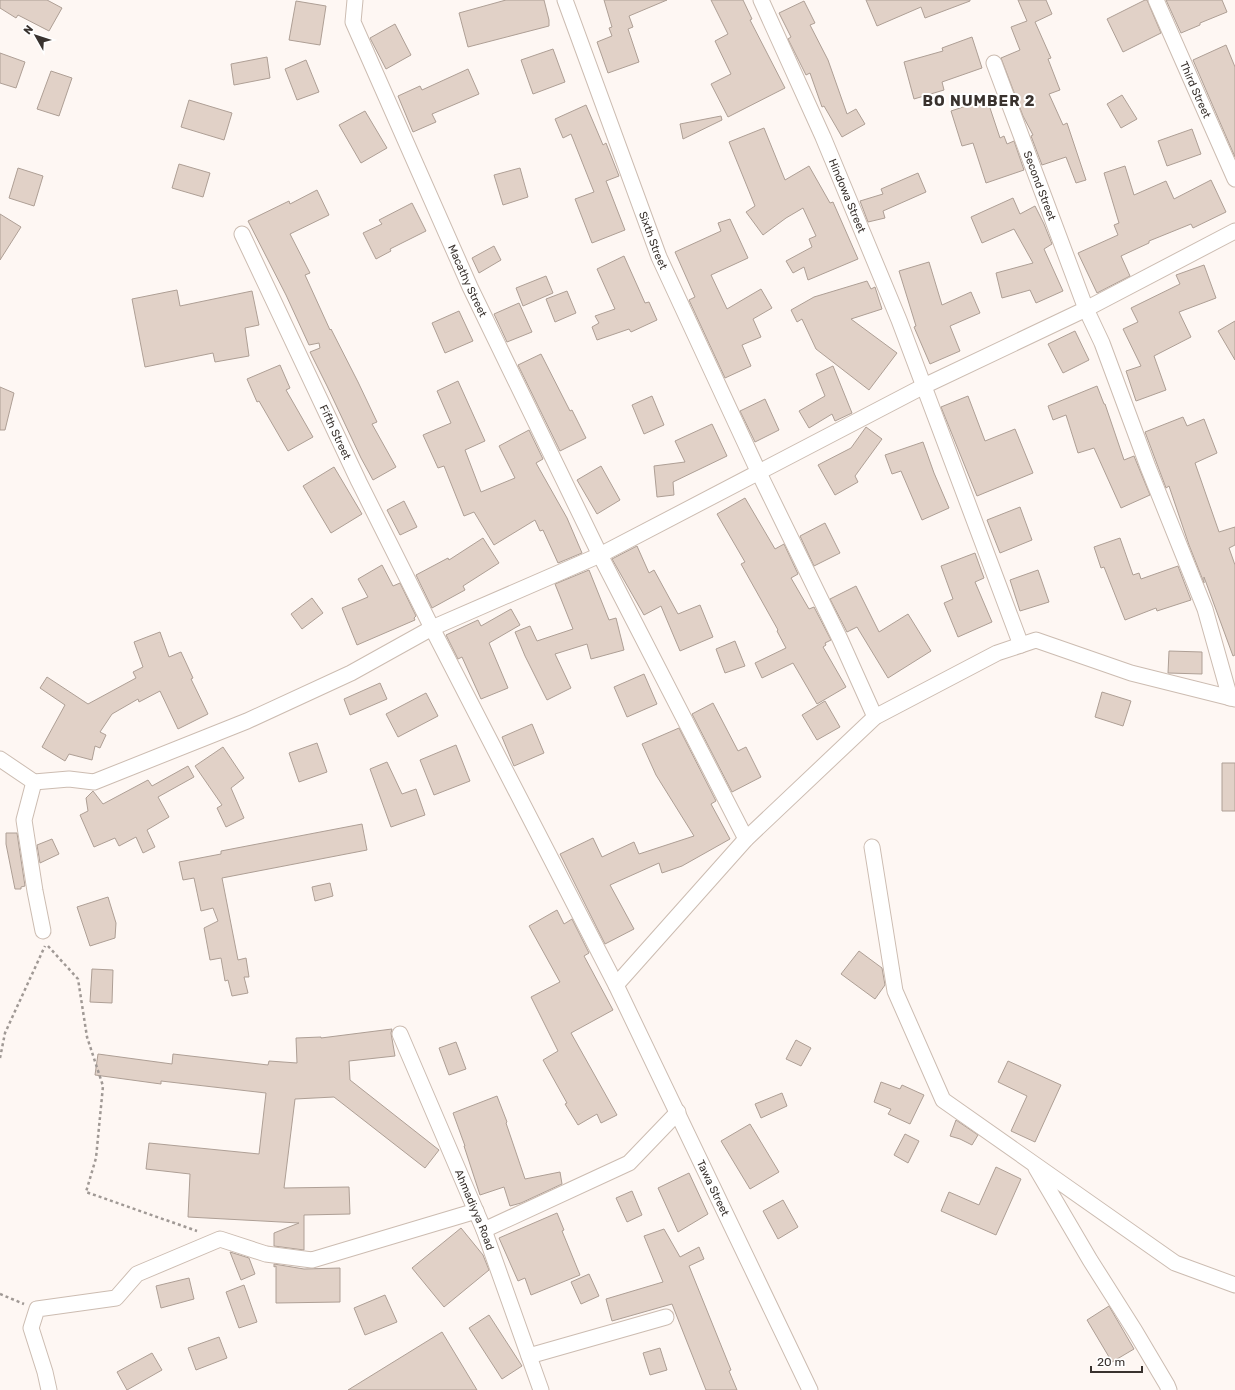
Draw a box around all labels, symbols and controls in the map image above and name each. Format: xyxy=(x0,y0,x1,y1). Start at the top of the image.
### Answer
north arrow xyxy=(16,16,56,56)
text: N xyxy=(21,23,36,37)
street label: Third Street xyxy=(1177,59,1214,121)
district label: BO NUMBER 2 xyxy=(923,92,1035,110)
street label: Second Street xyxy=(1021,149,1059,223)
street label: Hindowa Street xyxy=(826,157,869,235)
street label: Sixth Street xyxy=(636,210,671,272)
street label: Macathy Street xyxy=(446,242,490,319)
street label: Fifth Street xyxy=(317,403,354,462)
street label: Tawa Street xyxy=(694,1158,732,1219)
street label: Ahmadiyya Road xyxy=(452,1167,497,1252)
scale bar xyxy=(1091,1348,1142,1374)
text: 20 m xyxy=(1097,1355,1125,1369)

